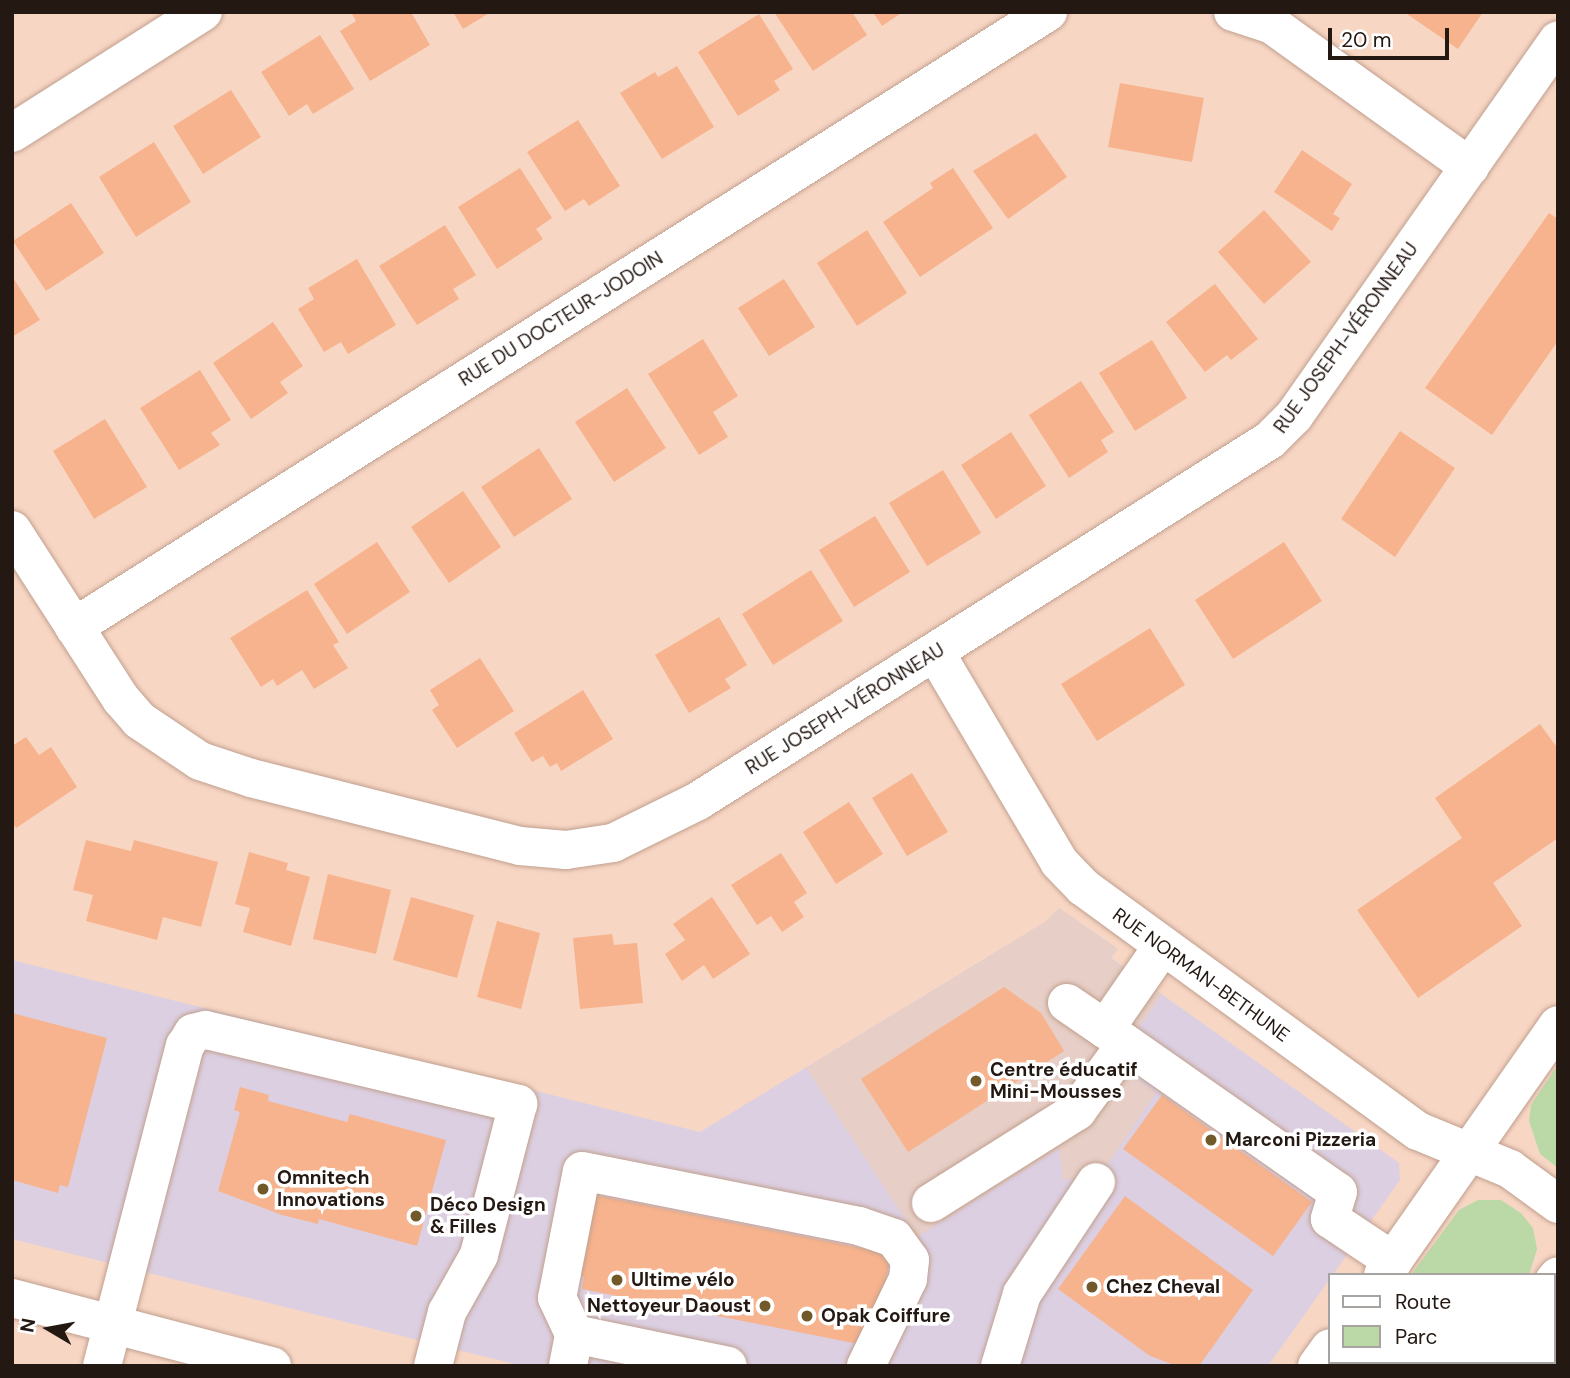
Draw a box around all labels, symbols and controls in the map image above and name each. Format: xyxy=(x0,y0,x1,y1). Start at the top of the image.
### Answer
scale bar xyxy=(1332,14,1453,58)
text: 20 m xyxy=(1341,26,1392,54)
street label: RUE JOSEPH-VÉRONNEAU xyxy=(1269,238,1423,438)
street label: RUE DU DOCTEUR-JODOIN xyxy=(455,247,667,391)
street label: RUE JOSEPH-VÉRONNEAU xyxy=(741,638,949,780)
street label: RUE NORMAN-BETHUNE xyxy=(1108,903,1294,1047)
place label: Centre éducatif Mini-Mousses xyxy=(990,1059,1138,1103)
marker: Centre éducatif Mini-Mousses xyxy=(968,1073,984,1089)
place label: Marconi Pizzeria xyxy=(1225,1129,1376,1151)
marker: Marconi Pizzeria xyxy=(1203,1132,1219,1148)
place label: Omnitech Innovations xyxy=(277,1167,385,1211)
marker: Omnitech Innovations xyxy=(255,1181,271,1197)
place label: Déco Design & Filles xyxy=(430,1194,546,1238)
marker: Déco Design & Filles xyxy=(408,1208,424,1224)
place label: Ultime vélo xyxy=(631,1269,735,1291)
marker: Ultime vélo xyxy=(609,1272,625,1288)
legend xyxy=(1328,1273,1556,1364)
place label: Chez Cheval xyxy=(1106,1276,1220,1298)
marker: Chez Cheval xyxy=(1084,1279,1100,1295)
text: Route xyxy=(1395,1288,1451,1316)
north arrow xyxy=(14,1294,84,1364)
place label: Nettoyeur Daoust xyxy=(587,1295,751,1317)
marker: Nettoyeur Daoust xyxy=(757,1298,773,1314)
place label: Opak Coiffure xyxy=(821,1305,951,1327)
marker: Opak Coiffure xyxy=(799,1308,815,1324)
text: N xyxy=(14,1316,41,1334)
text: Parc xyxy=(1395,1323,1438,1351)

